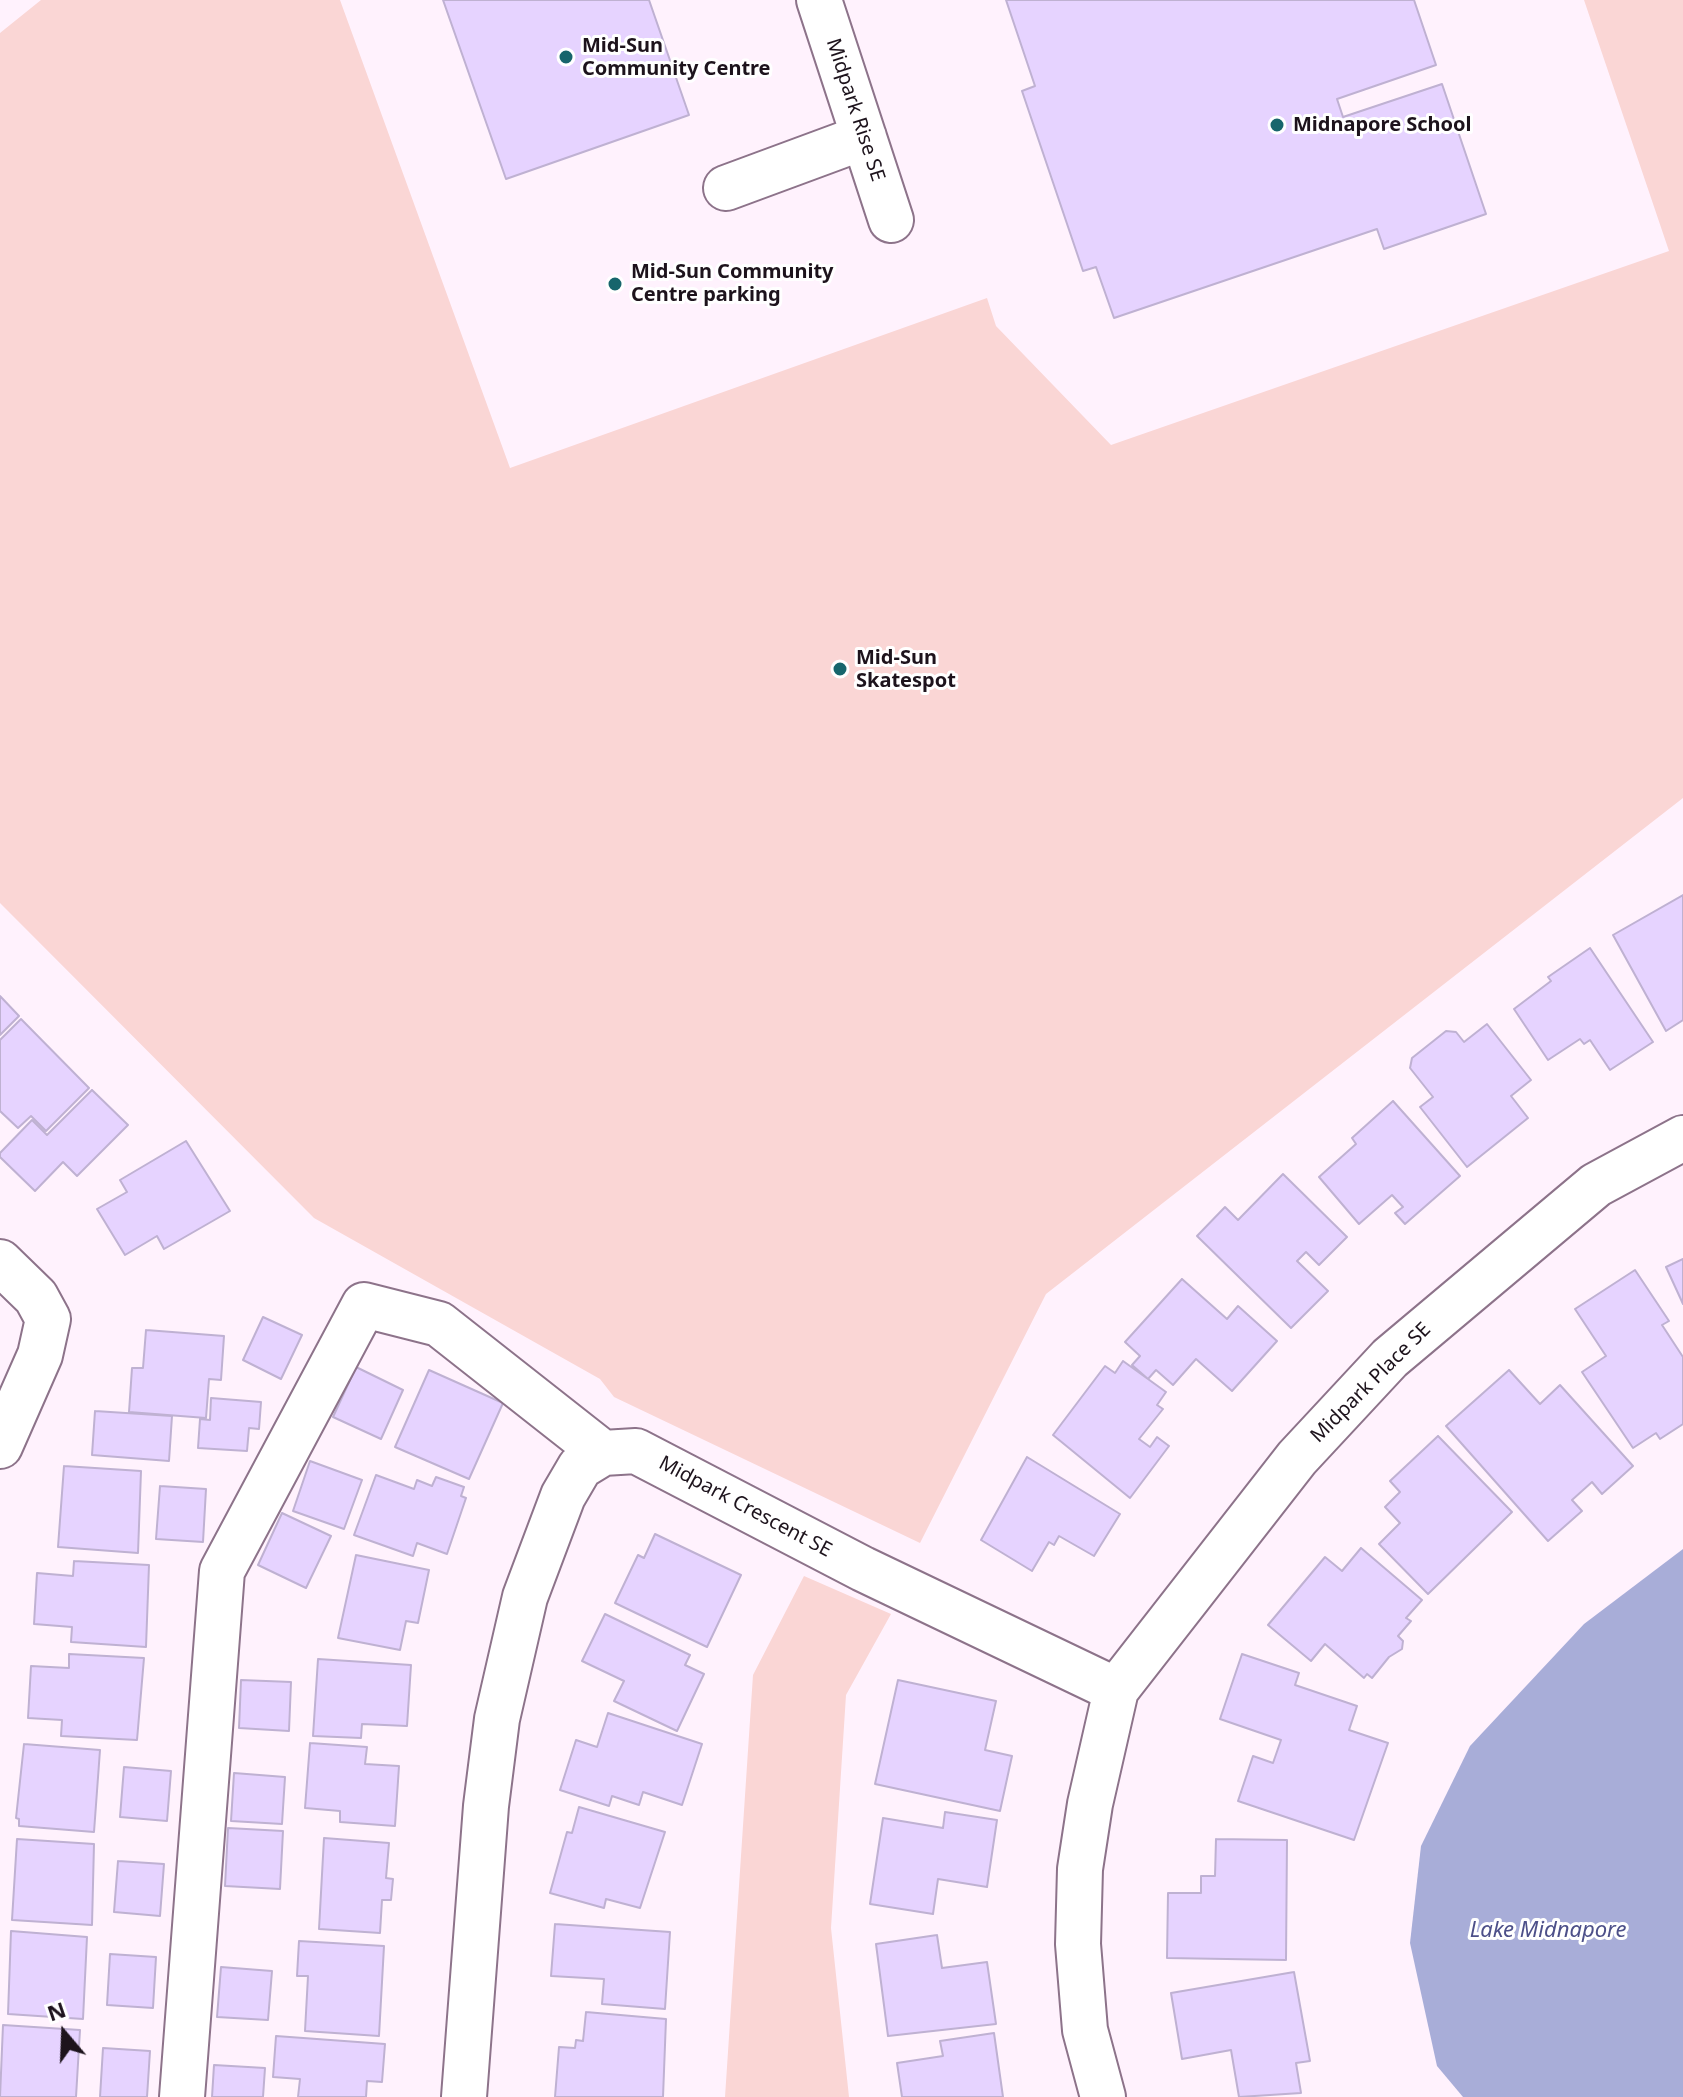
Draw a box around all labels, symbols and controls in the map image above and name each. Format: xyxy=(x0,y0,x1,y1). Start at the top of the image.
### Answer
place label: Mid-Sun Community Centre xyxy=(582,34,771,81)
street label: Midpark Rise SE xyxy=(821,35,889,185)
marker: Mid-Sun Community Centre xyxy=(557,48,575,66)
place label: Midnapore School xyxy=(1293,113,1472,137)
marker: Midnapore School xyxy=(1268,116,1286,134)
place label: Mid-Sun Community Centre parking xyxy=(631,260,834,307)
marker: Mid-Sun Community Centre parking xyxy=(606,275,624,293)
place label: Mid-Sun Skatespot xyxy=(856,646,956,693)
marker: Mid-Sun Skatespot xyxy=(831,660,849,678)
street label: Midpark Place SE xyxy=(1306,1318,1436,1448)
street label: Midpark Crescent SE xyxy=(654,1451,836,1563)
water label: Lake Midnapore xyxy=(1470,1918,1626,1944)
north arrow xyxy=(24,1993,104,2073)
text: N xyxy=(43,1993,70,2027)

